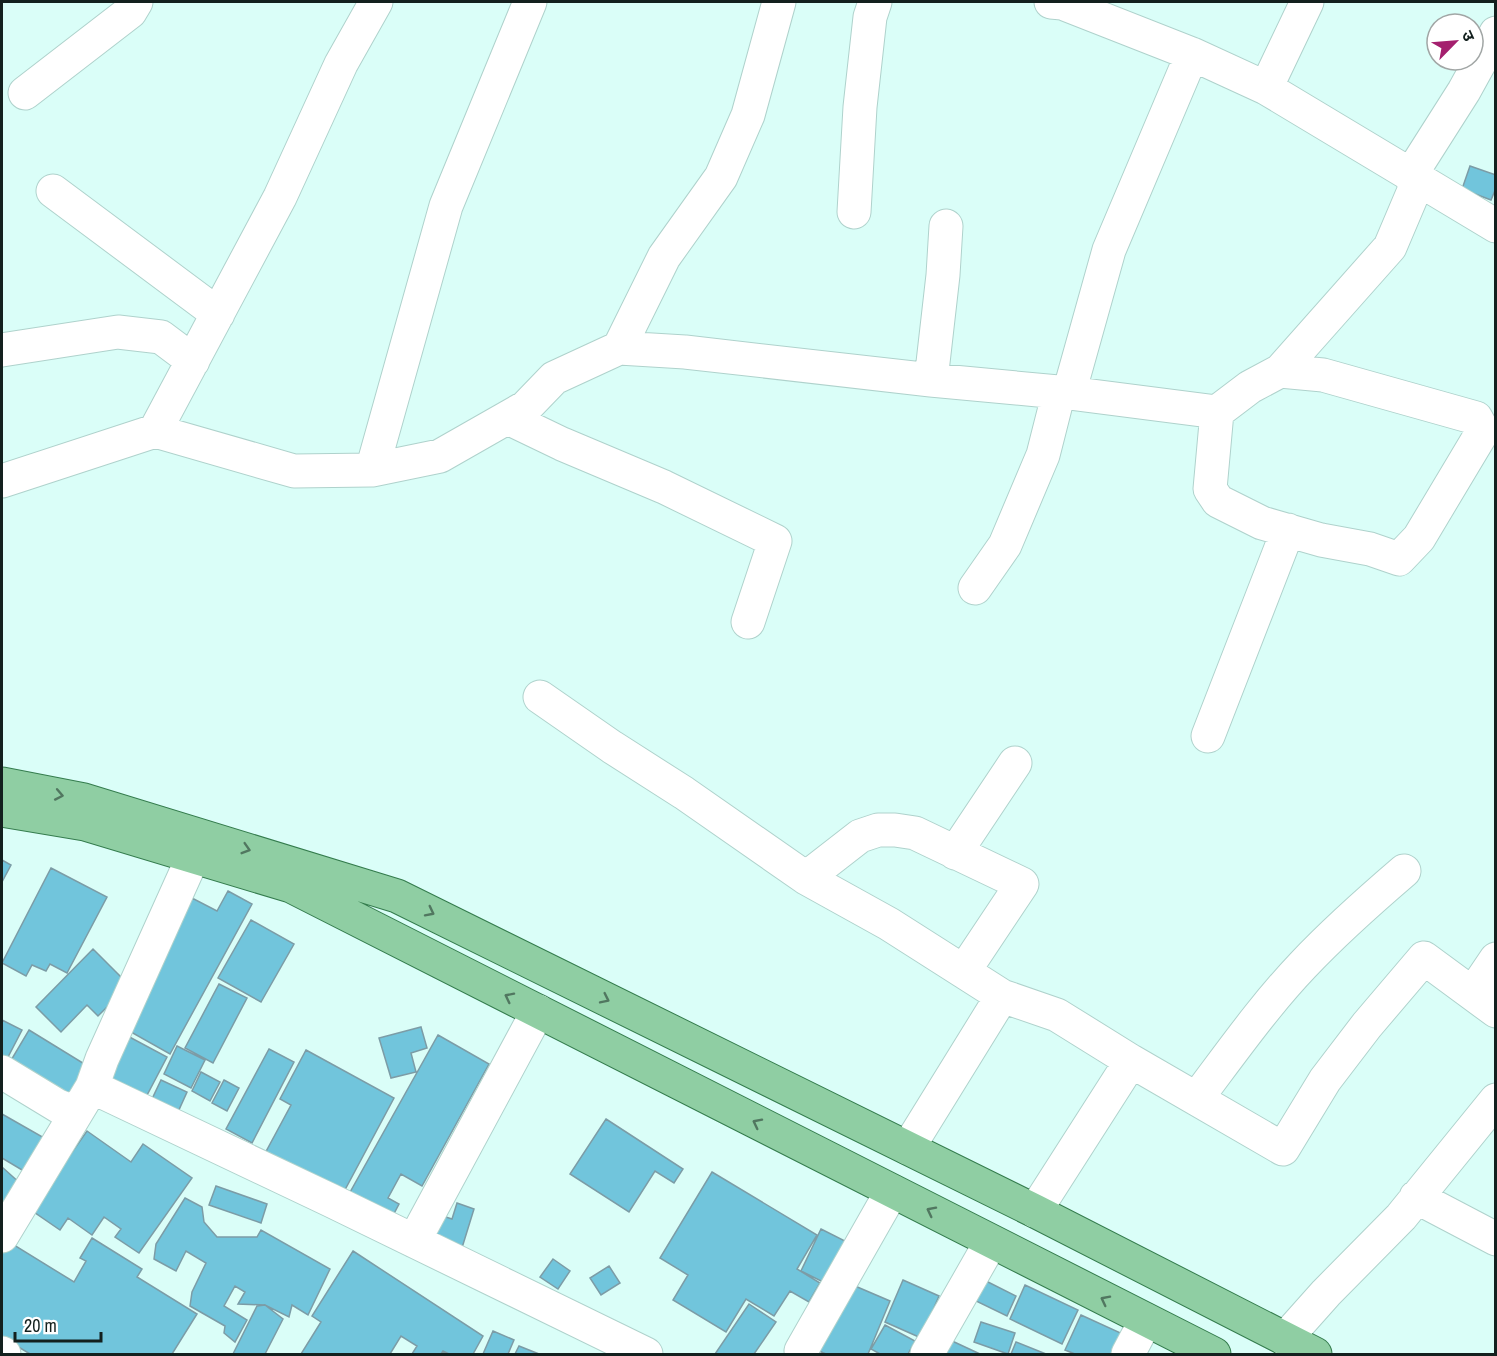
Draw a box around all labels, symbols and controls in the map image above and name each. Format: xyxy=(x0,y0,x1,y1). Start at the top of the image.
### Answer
north arrow xyxy=(1425,12,1485,72)
text: उ xyxy=(1457,27,1481,45)
one-way arrow xyxy=(54,788,64,801)
one-way arrow xyxy=(240,842,251,854)
one-way arrow xyxy=(424,905,435,917)
one-way arrow xyxy=(598,991,609,1003)
one-way arrow xyxy=(504,992,515,1004)
one-way arrow xyxy=(753,1119,764,1130)
one-way arrow xyxy=(927,1207,938,1219)
one-way arrow xyxy=(1101,1295,1112,1307)
scale bar xyxy=(15,1305,100,1343)
text: 20 m xyxy=(24,1313,57,1338)

